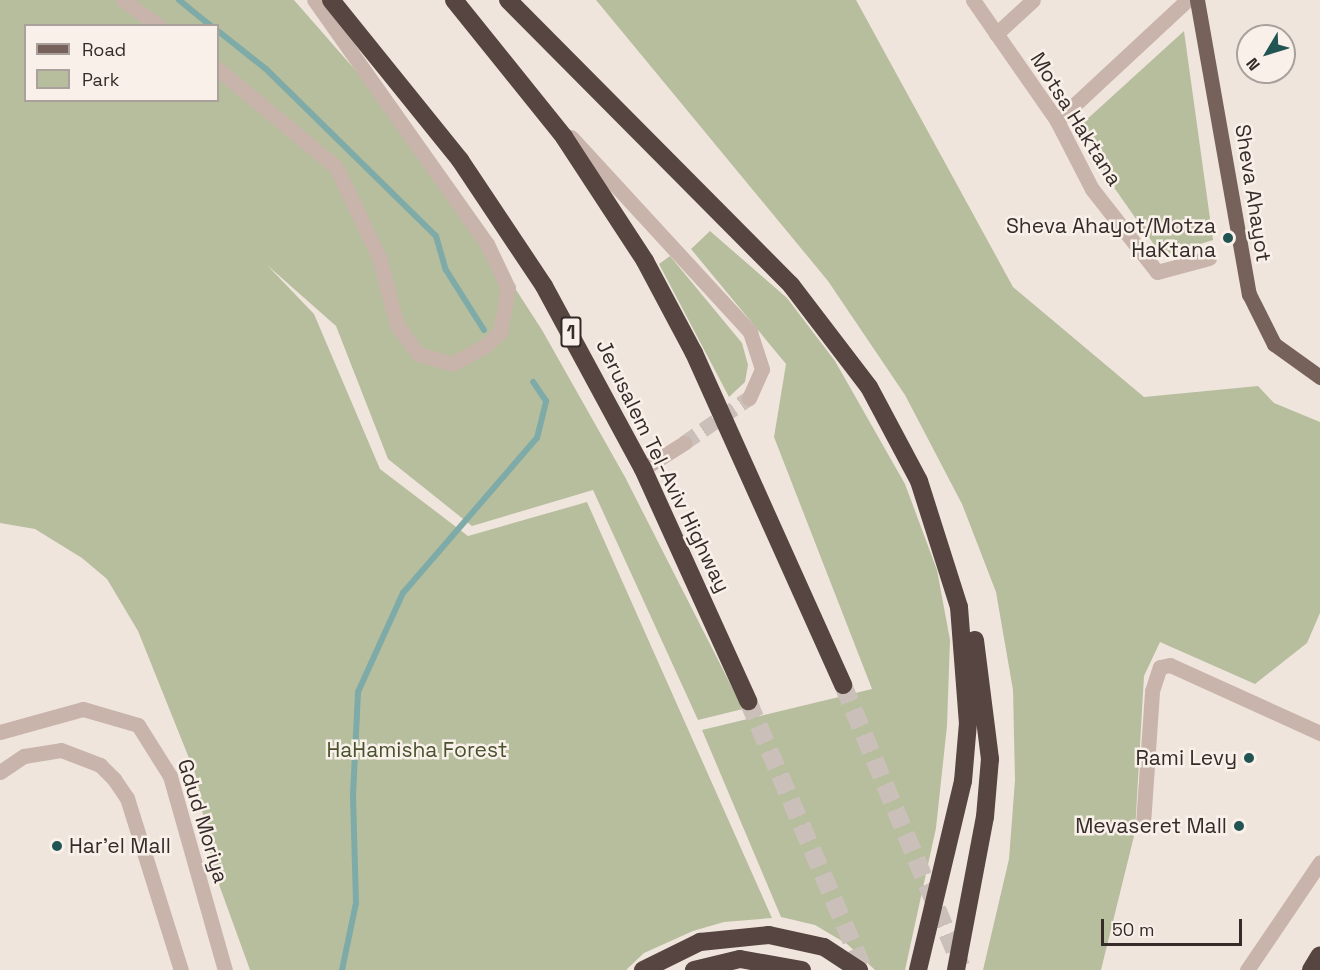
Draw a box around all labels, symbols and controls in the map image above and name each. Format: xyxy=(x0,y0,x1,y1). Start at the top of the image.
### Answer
legend xyxy=(24,24,219,102)
north arrow xyxy=(1236,24,1296,84)
text: Road xyxy=(82,38,126,61)
street label: Motsa Haktana xyxy=(1025,48,1127,190)
text: N xyxy=(1241,53,1265,75)
text: Park xyxy=(82,68,119,91)
street label: Sheva Ahayot xyxy=(1230,122,1276,264)
place label: Sheva Ahayot/Motza HaKtana xyxy=(1006,213,1216,263)
marker: Sheva Ahayot/Motza HaKtana xyxy=(1221,231,1235,245)
road number: 1 xyxy=(559,315,583,349)
street label: Jerusalem Tel-Aviv Highway xyxy=(591,335,735,597)
park label: HaHamisha Forest xyxy=(327,737,507,763)
place label: Rami Levy xyxy=(1136,745,1237,771)
marker: Rami Levy xyxy=(1242,751,1256,765)
street label: Gdud Moriya xyxy=(172,756,234,886)
place label: Mevaseret Mall xyxy=(1075,813,1227,839)
marker: Mevaseret Mall xyxy=(1232,819,1246,833)
place label: Har'el Mall xyxy=(69,833,171,859)
marker: Har'el Mall xyxy=(50,839,64,853)
scale bar xyxy=(1104,907,1245,945)
text: 50 m xyxy=(1112,918,1154,941)

